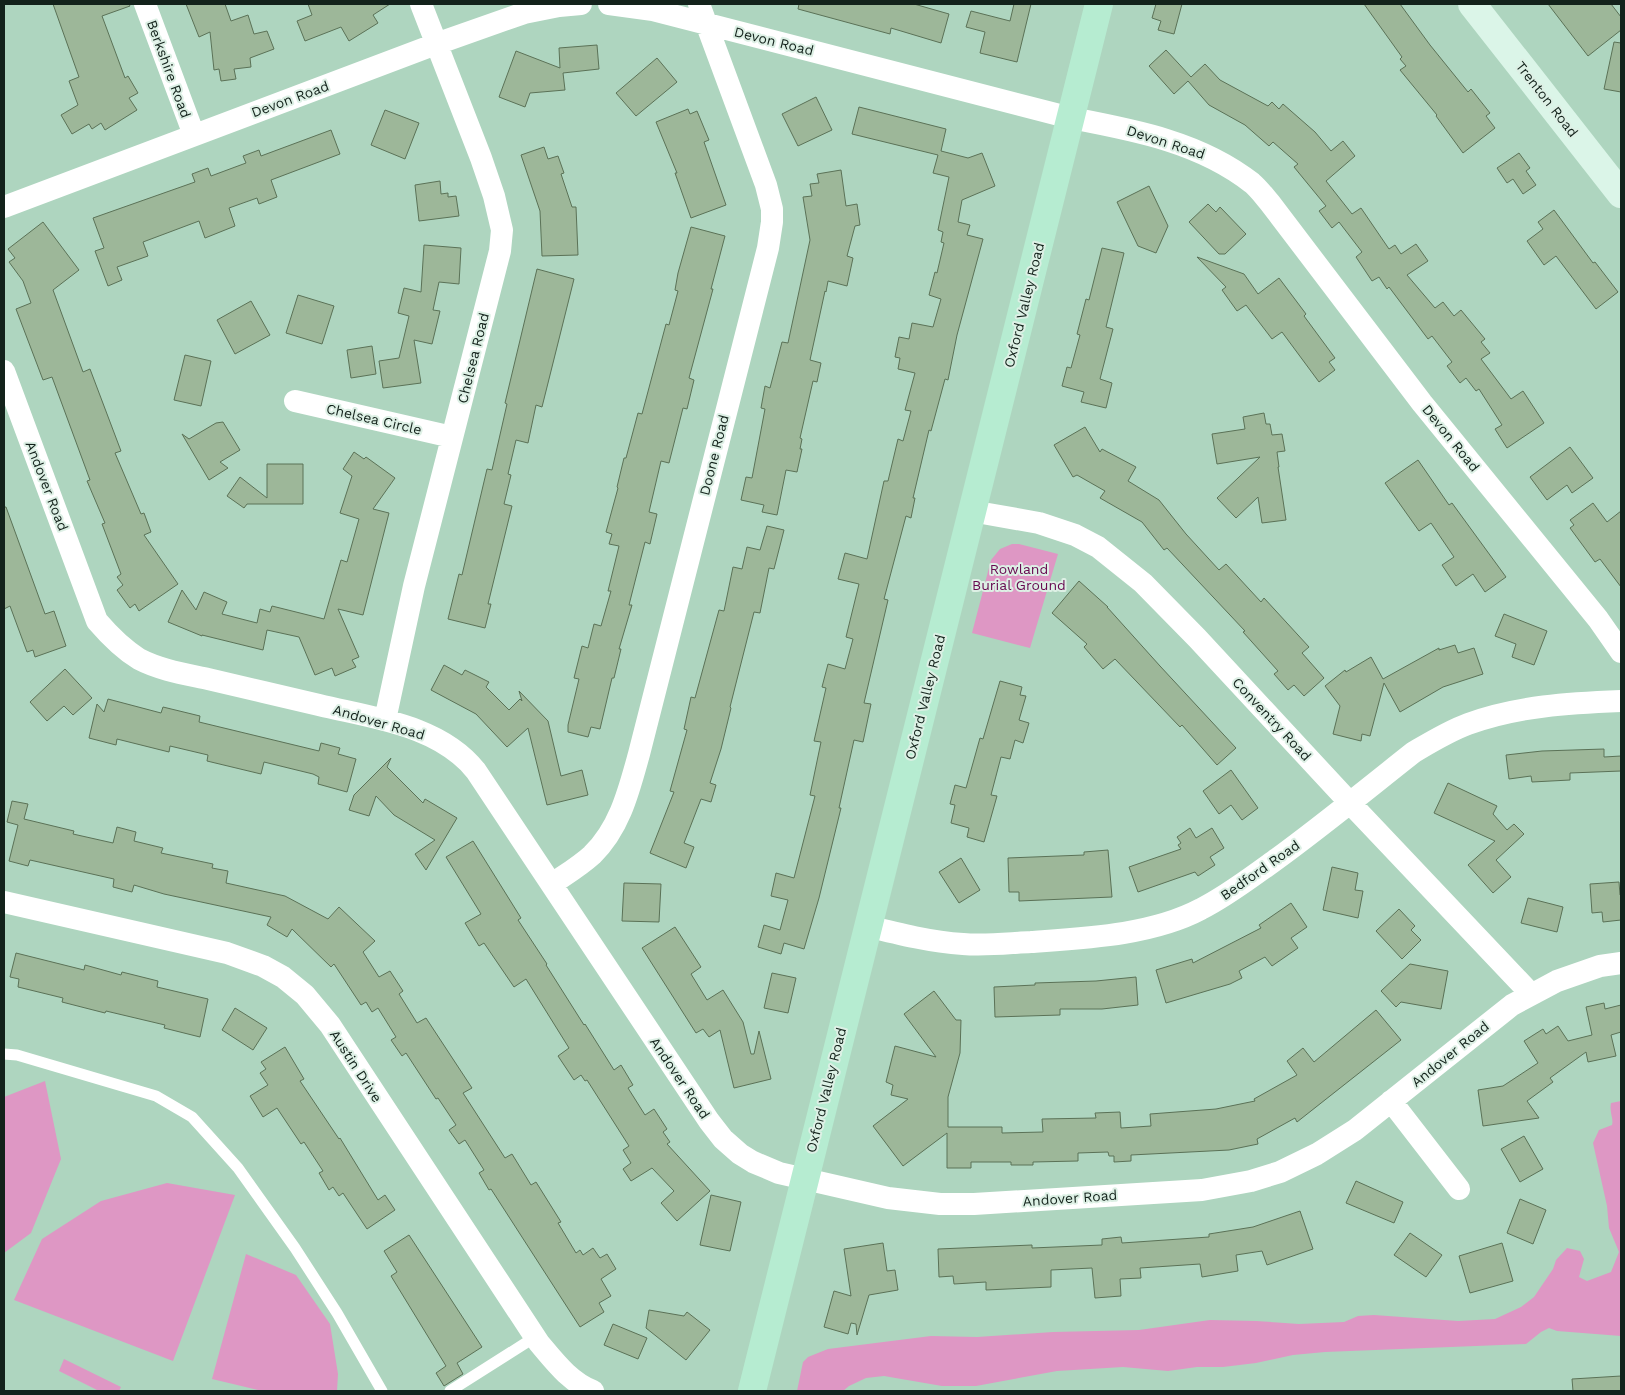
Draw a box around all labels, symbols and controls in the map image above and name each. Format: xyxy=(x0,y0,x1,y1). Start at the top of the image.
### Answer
street label: Berkshire Road xyxy=(144,18,194,120)
street label: Devon Road xyxy=(733,23,815,59)
street label: Trenton Road xyxy=(1513,58,1581,140)
street label: Devon Road xyxy=(249,78,331,120)
street label: Devon Road xyxy=(1125,122,1207,162)
street label: Oxford Valley Road xyxy=(1001,241,1047,369)
street label: Chelsea Road xyxy=(454,311,492,405)
street label: Chelsea Circle xyxy=(325,400,423,438)
street label: Devon Road xyxy=(1419,401,1483,475)
street label: Doone Road xyxy=(696,413,732,497)
street label: Andover Road xyxy=(23,439,71,533)
park label: Rowland Burial Ground xyxy=(972,561,1066,593)
street label: Oxford Valley Road xyxy=(902,633,948,761)
street label: Conventry Road xyxy=(1229,674,1315,764)
street label: Andover Road xyxy=(331,701,427,743)
street label: Bedford Road xyxy=(1217,837,1303,903)
street label: Andover Road xyxy=(1408,1018,1492,1090)
street label: Oxford Valley Road xyxy=(803,1026,849,1154)
street label: Austin Drive xyxy=(327,1027,385,1105)
street label: Andover Road xyxy=(647,1034,713,1122)
street label: Andover Road xyxy=(1022,1187,1118,1209)

